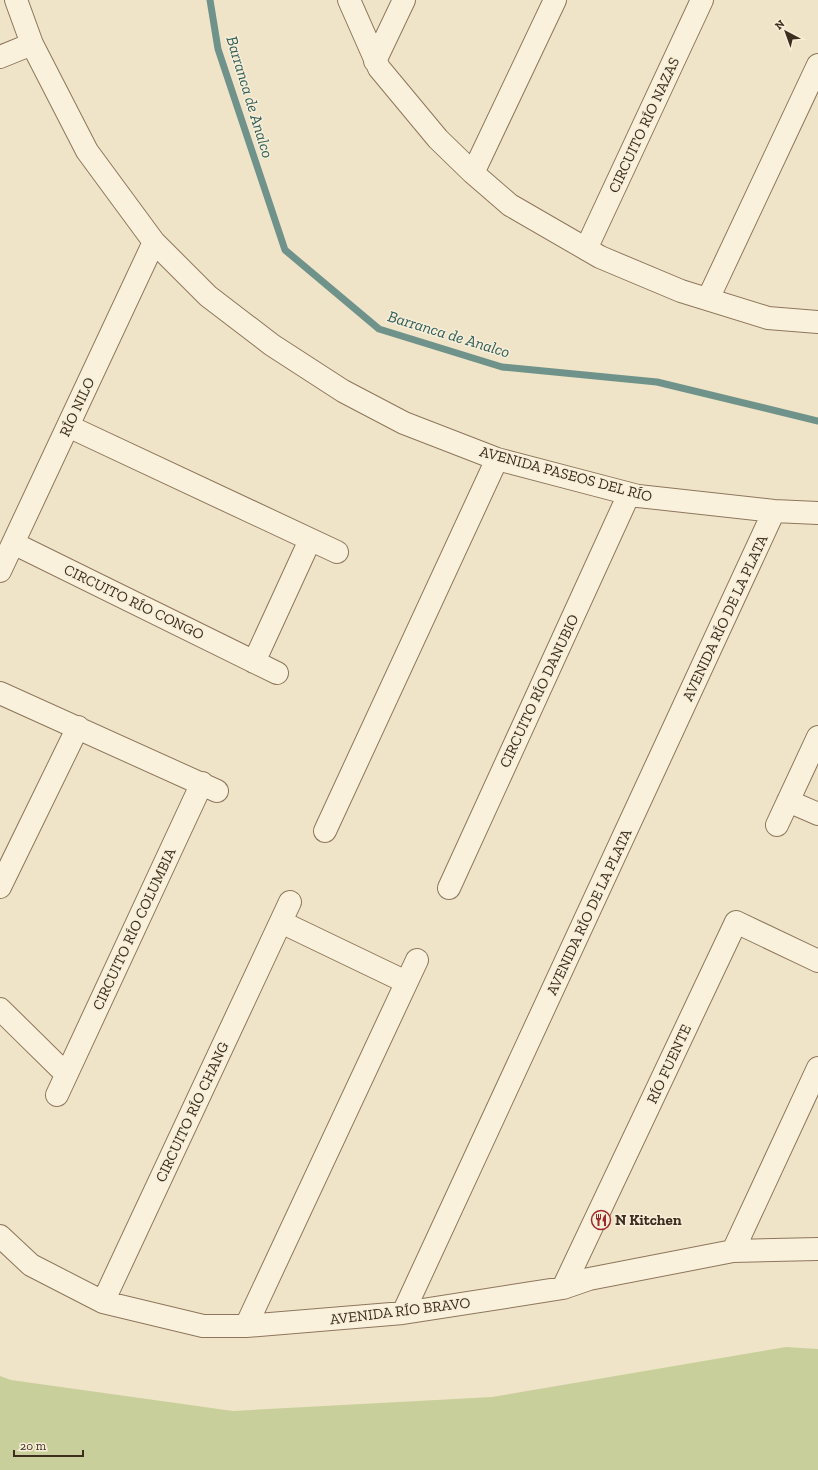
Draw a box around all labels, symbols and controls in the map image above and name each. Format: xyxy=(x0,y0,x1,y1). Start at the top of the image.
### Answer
north arrow xyxy=(766,12,806,52)
text: N xyxy=(772,17,788,32)
water label: Barranca de Analco xyxy=(222,34,278,160)
street label: CIRCUITO RÍO NAZAS xyxy=(605,54,683,196)
water label: Barranca de Analco xyxy=(386,306,512,362)
street label: RÍO NILO xyxy=(55,374,99,439)
street label: AVENIDA PASEOS DEL RÍO xyxy=(478,442,654,506)
street label: AVENIDA RÍO DE LA PLATA xyxy=(679,532,772,704)
street label: CIRCUITO RÍO CONGO xyxy=(61,560,207,644)
street label: CIRCUITO RÍO DANUBIO xyxy=(496,611,582,771)
street label: AVENIDA RÍO DE LA PLATA xyxy=(543,826,636,998)
street label: CIRCUITO RÍO COLUMBIA xyxy=(89,845,180,1013)
street label: RÍO FUENTE xyxy=(643,1021,695,1107)
street label: CIRCUITO RÍO CHANG xyxy=(152,1039,232,1185)
restaurant icon: N Kitchen xyxy=(590,1209,612,1231)
place label: N Kitchen xyxy=(615,1211,682,1229)
street label: AVENIDA RÍO BRAVO xyxy=(329,1293,471,1329)
scale bar xyxy=(14,1432,83,1458)
text: 20 m xyxy=(20,1439,47,1453)

